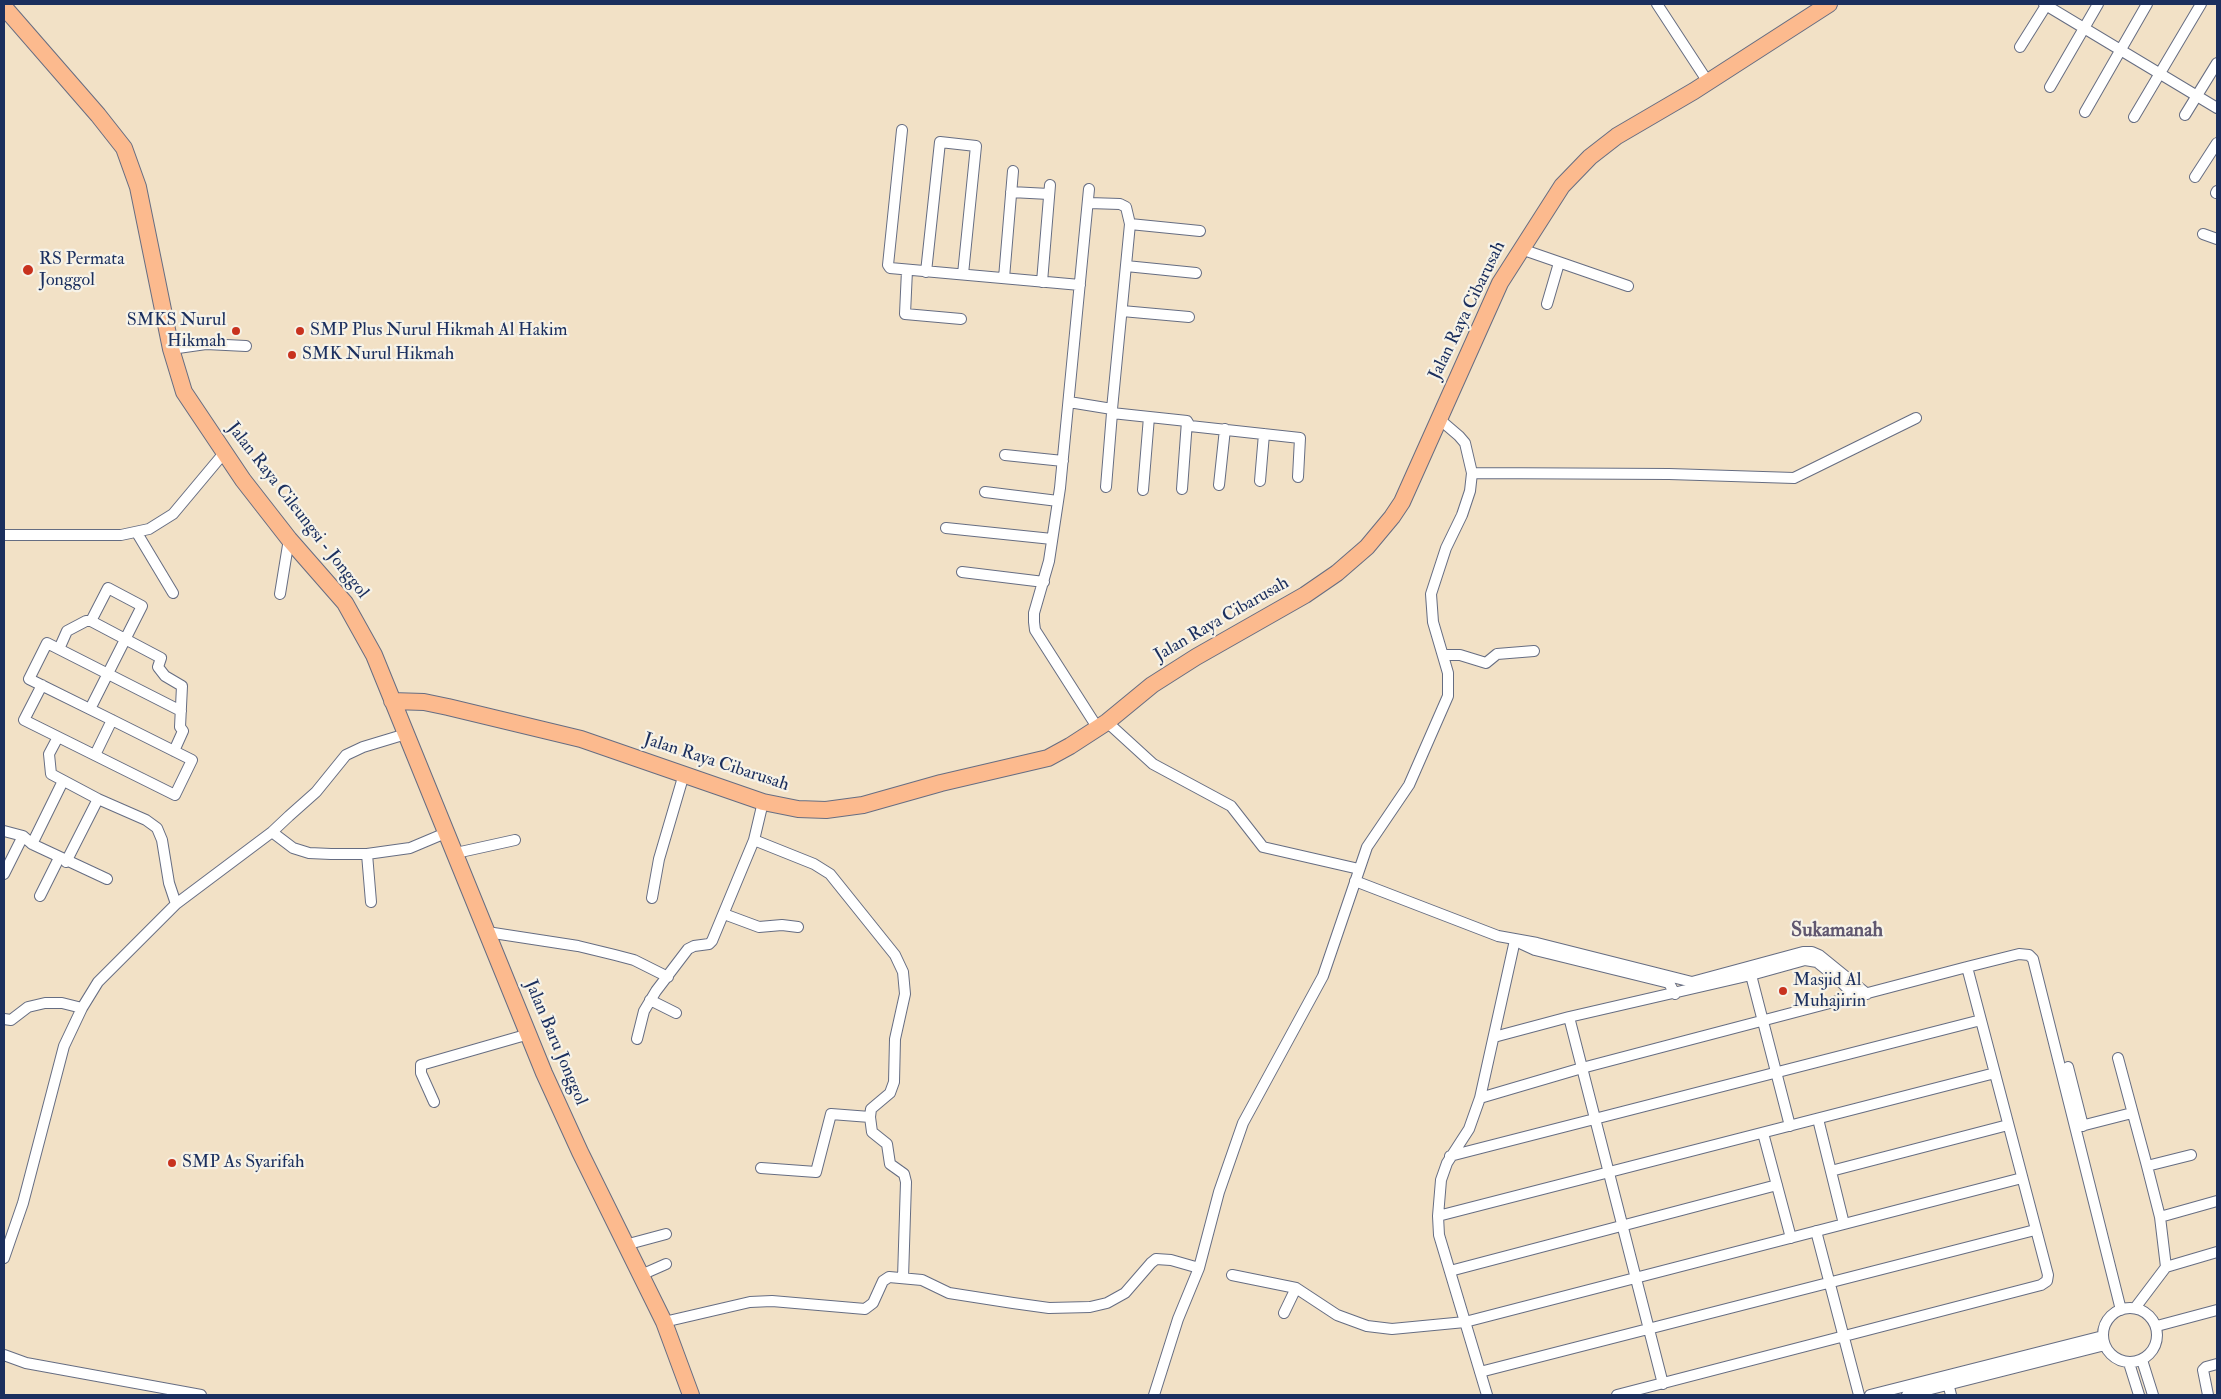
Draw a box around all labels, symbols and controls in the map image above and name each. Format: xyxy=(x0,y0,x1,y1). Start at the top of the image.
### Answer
street label: Jalan Raya Cibarusah xyxy=(1425,238,1511,384)
place label: RS Permata Jonggol xyxy=(39,249,125,292)
marker: RS Permata Jonggol xyxy=(21,263,35,277)
place label: SMKS Nurul Hikmah xyxy=(127,310,226,352)
place label: SMP Plus Nurul Hikmah Al Hakim xyxy=(310,320,568,342)
marker: SMKS Nurul Hikmah xyxy=(230,325,242,337)
marker: SMP Plus Nurul Hikmah Al Hakim xyxy=(294,325,306,337)
place label: SMK Nurul Hikmah xyxy=(302,344,454,366)
marker: SMK Nurul Hikmah xyxy=(286,349,298,361)
street label: Jalan Raya Cileungsi - Jonggol xyxy=(221,419,373,603)
street label: Jalan Raya Cibarusah xyxy=(1151,573,1293,667)
street label: Jalan Raya Cibarusah xyxy=(641,729,791,797)
district label: Sukamanah xyxy=(1791,920,1883,944)
place label: Masjid Al Muhajirin xyxy=(1793,970,1866,1012)
street label: Jalan Baru Jonggol xyxy=(519,977,591,1109)
marker: Masjid Al Muhajirin xyxy=(1777,985,1789,997)
place label: SMP As Syarifah xyxy=(182,1152,304,1174)
marker: SMP As Syarifah xyxy=(166,1157,178,1169)

